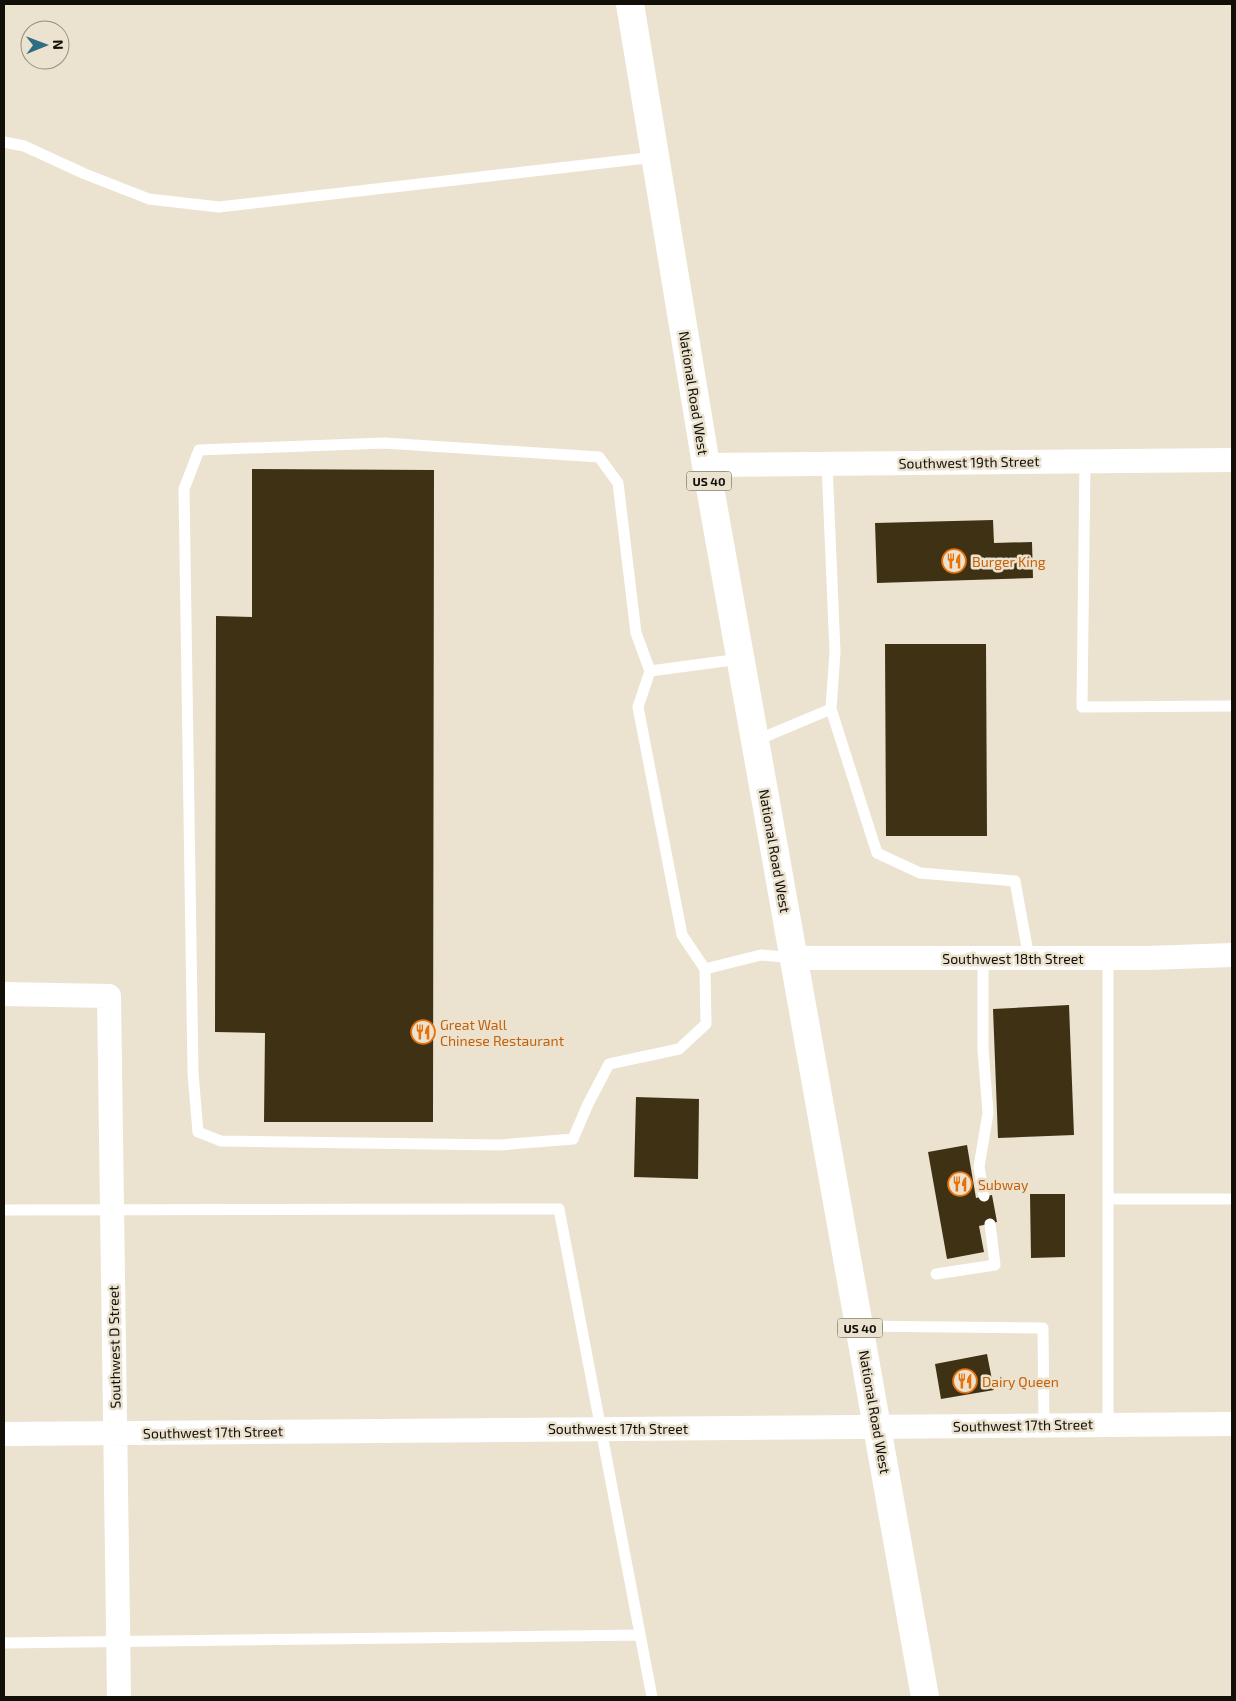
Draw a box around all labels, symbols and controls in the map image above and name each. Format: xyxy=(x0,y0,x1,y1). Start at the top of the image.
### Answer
north arrow xyxy=(20,20,70,70)
text: N xyxy=(50,40,67,50)
street label: National Road West xyxy=(676,330,712,456)
street label: Southwest 19th Street xyxy=(898,452,1040,472)
road number: US 40 xyxy=(686,472,732,491)
restaurant icon: Burger King xyxy=(941,548,967,574)
place label: Burger King xyxy=(972,553,1046,570)
street label: National Road West xyxy=(756,788,794,914)
street label: Southwest 18th Street xyxy=(942,950,1084,967)
place label: Great Wall Chinese Restaurant xyxy=(440,1016,564,1049)
restaurant icon: Great Wall Chinese Restaurant xyxy=(410,1019,436,1045)
restaurant icon: Subway xyxy=(947,1171,973,1197)
place label: Subway xyxy=(978,1176,1029,1193)
street label: Southwest D Street xyxy=(104,1285,124,1409)
road number: US 40 xyxy=(838,1319,882,1338)
street label: National Road West xyxy=(856,1349,894,1475)
restaurant icon: Dairy Queen xyxy=(952,1368,978,1394)
place label: Dairy Queen xyxy=(982,1373,1059,1390)
street label: Southwest 17th Street xyxy=(953,1415,1093,1435)
street label: Southwest 17th Street xyxy=(548,1420,688,1437)
street label: Southwest 17th Street xyxy=(143,1422,283,1442)

